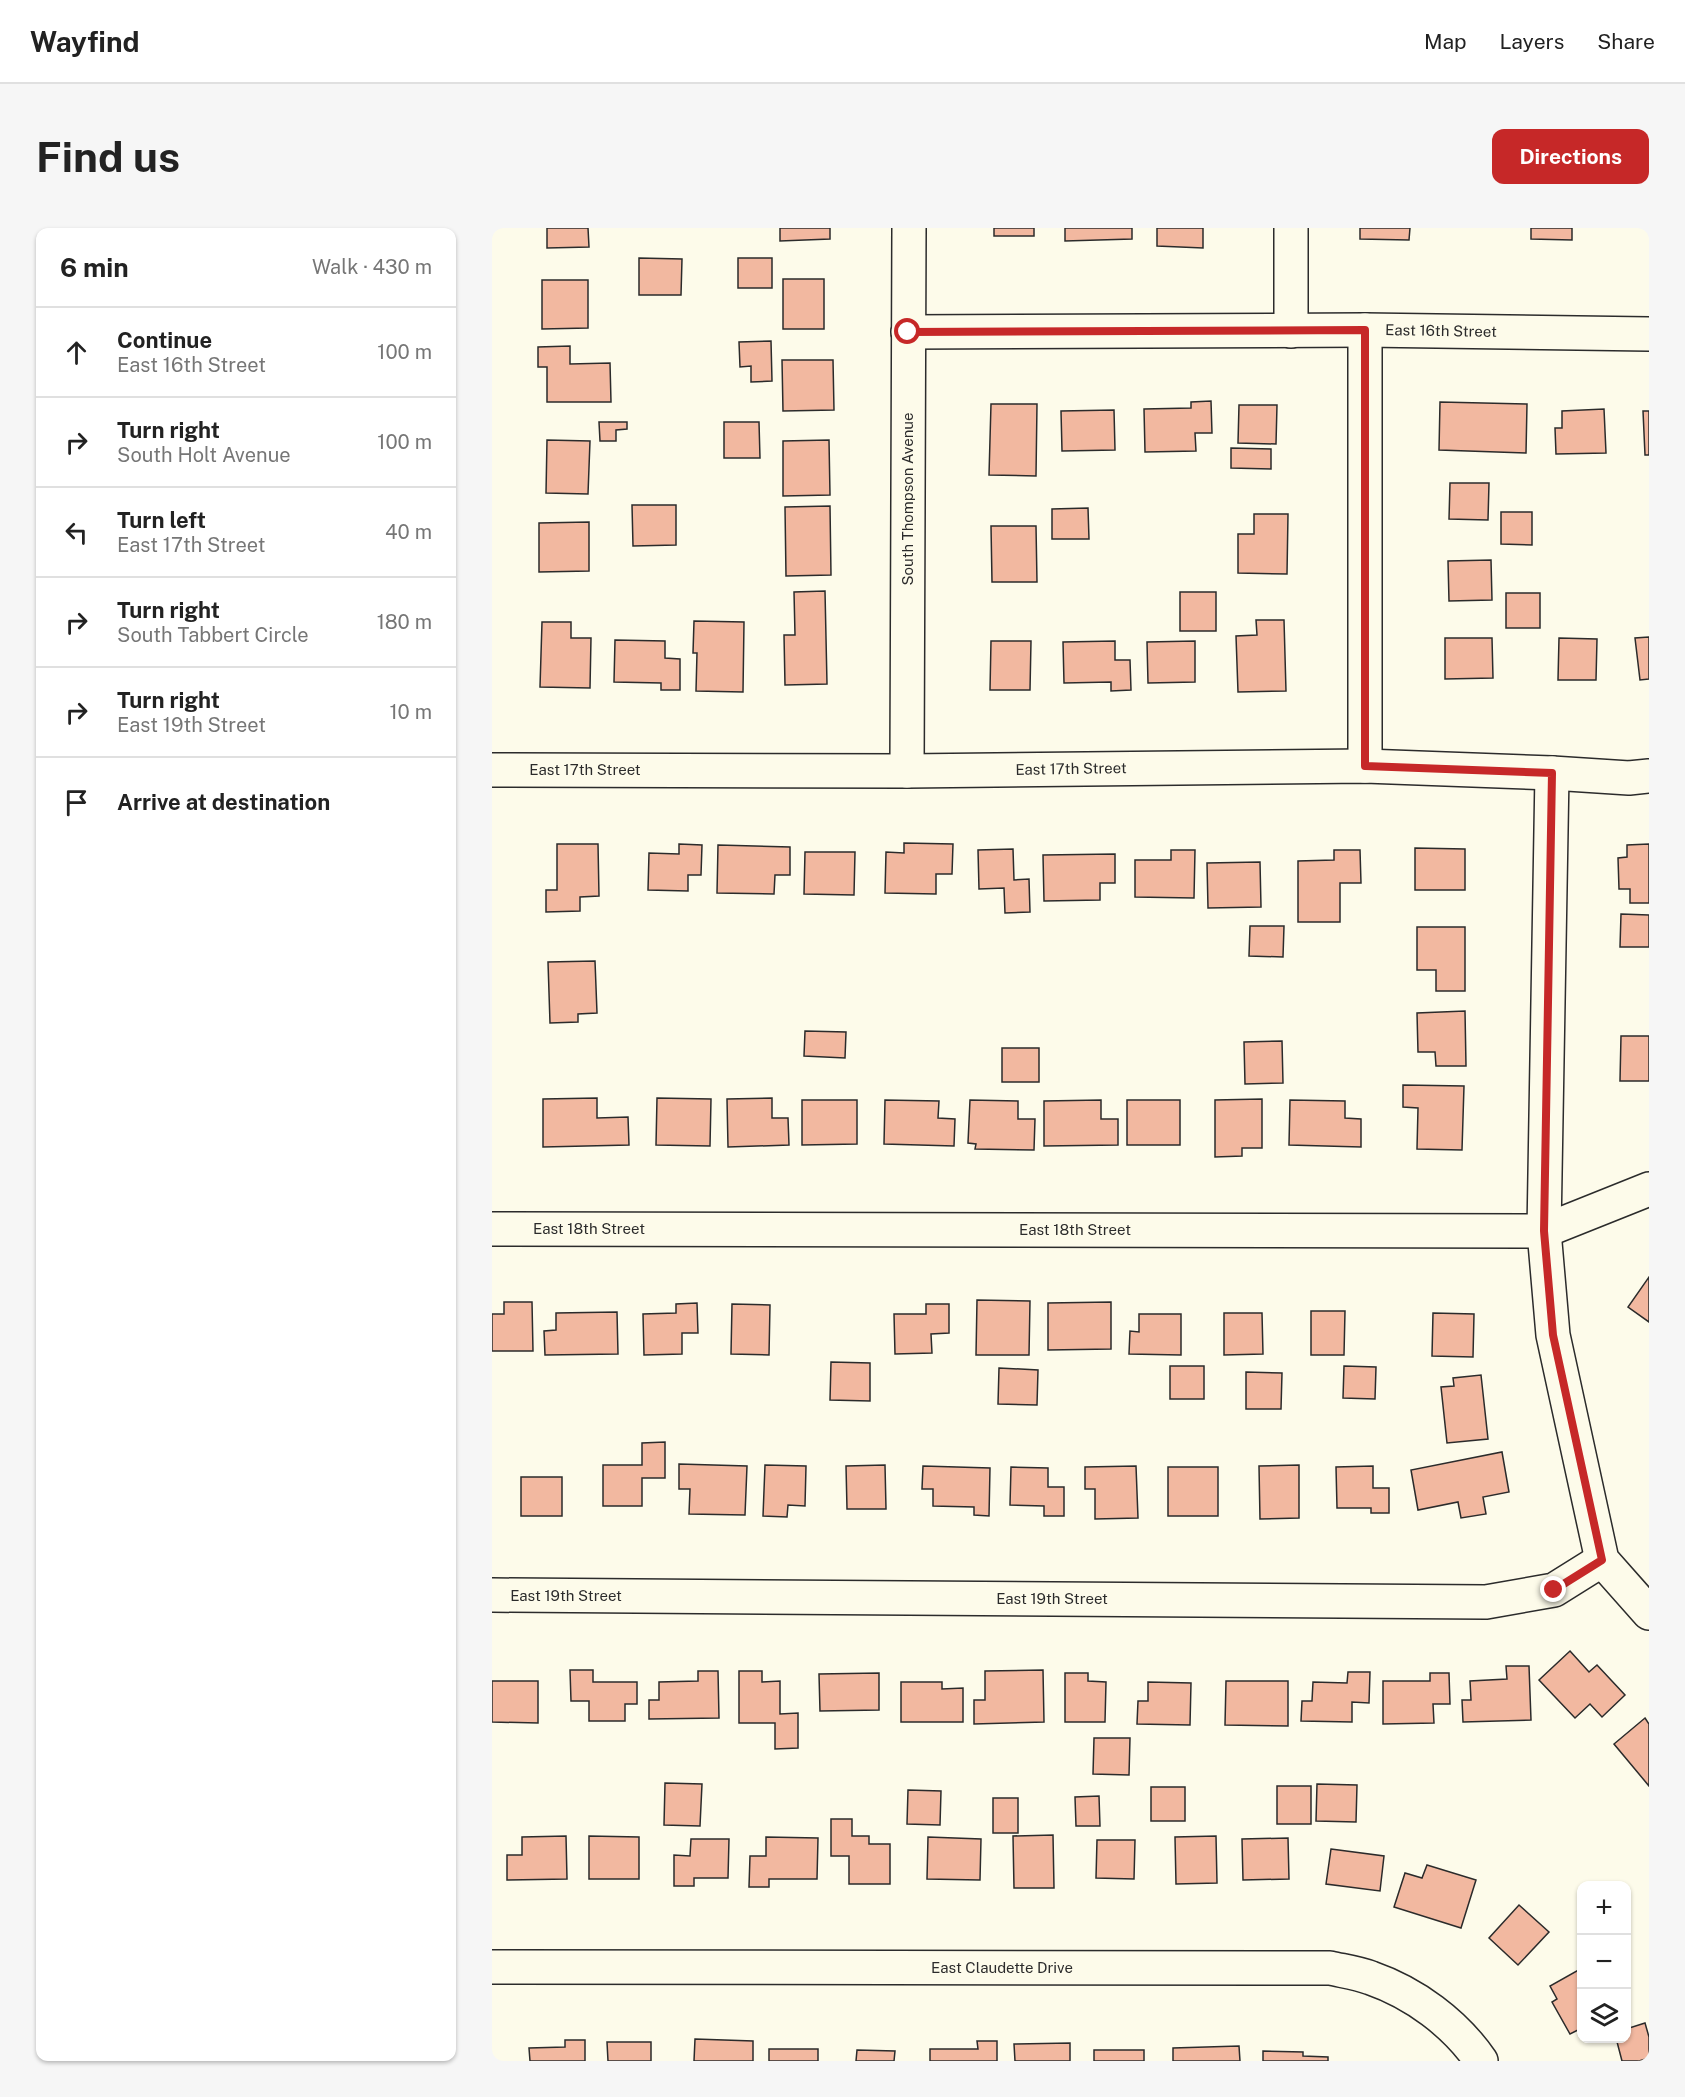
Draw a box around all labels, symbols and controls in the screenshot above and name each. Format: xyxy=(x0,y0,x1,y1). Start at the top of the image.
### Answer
text: Wayfind xyxy=(30,25,140,58)
text: Map xyxy=(1424,29,1467,54)
text: Layers xyxy=(1500,29,1564,54)
text: Share xyxy=(1597,29,1655,54)
button: Directions xyxy=(1492,129,1649,184)
text: Find us xyxy=(36,132,180,181)
text: 6 min xyxy=(60,252,129,283)
text: Walk · 430 m xyxy=(312,255,432,279)
route start xyxy=(894,318,920,344)
street label: East 16th Street xyxy=(1385,321,1497,340)
text: Continue xyxy=(117,327,212,353)
icon: ahead xyxy=(60,336,93,369)
text: 100 m xyxy=(377,340,432,364)
text: East 16th Street xyxy=(117,353,266,377)
street label: South Thompson Avenue xyxy=(899,412,916,586)
text: Turn right xyxy=(117,417,220,443)
icon: right xyxy=(60,426,93,459)
text: 100 m xyxy=(377,430,432,454)
text: South Holt Avenue xyxy=(117,443,291,467)
text: Turn left xyxy=(117,507,206,533)
icon: left xyxy=(60,516,93,549)
text: 40 m xyxy=(385,520,432,544)
text: East 17th Street xyxy=(117,533,266,557)
text: Turn right xyxy=(117,597,220,623)
icon: right xyxy=(60,606,93,639)
text: 180 m xyxy=(377,610,432,634)
text: South Tabbert Circle xyxy=(117,623,309,647)
text: Turn right xyxy=(117,687,220,713)
icon: right xyxy=(60,696,93,729)
text: 10 m xyxy=(389,700,432,724)
text: East 19th Street xyxy=(117,713,266,737)
street label: East 17th Street xyxy=(1015,759,1127,778)
street label: East 17th Street xyxy=(529,761,641,778)
icon: arrive xyxy=(60,786,93,819)
text: Arrive at destination xyxy=(117,789,330,815)
street label: East 18th Street xyxy=(533,1220,645,1237)
street label: East 18th Street xyxy=(1019,1221,1131,1238)
route end xyxy=(1540,1576,1566,1602)
street label: East 19th Street xyxy=(510,1587,622,1604)
street label: East 19th Street xyxy=(996,1590,1108,1607)
map controls xyxy=(1577,1881,1631,2043)
button: + xyxy=(1577,1881,1631,1935)
button: − xyxy=(1577,1935,1631,1989)
street label: East Claudette Drive xyxy=(931,1959,1073,1976)
button: layers xyxy=(1577,1989,1631,2043)

